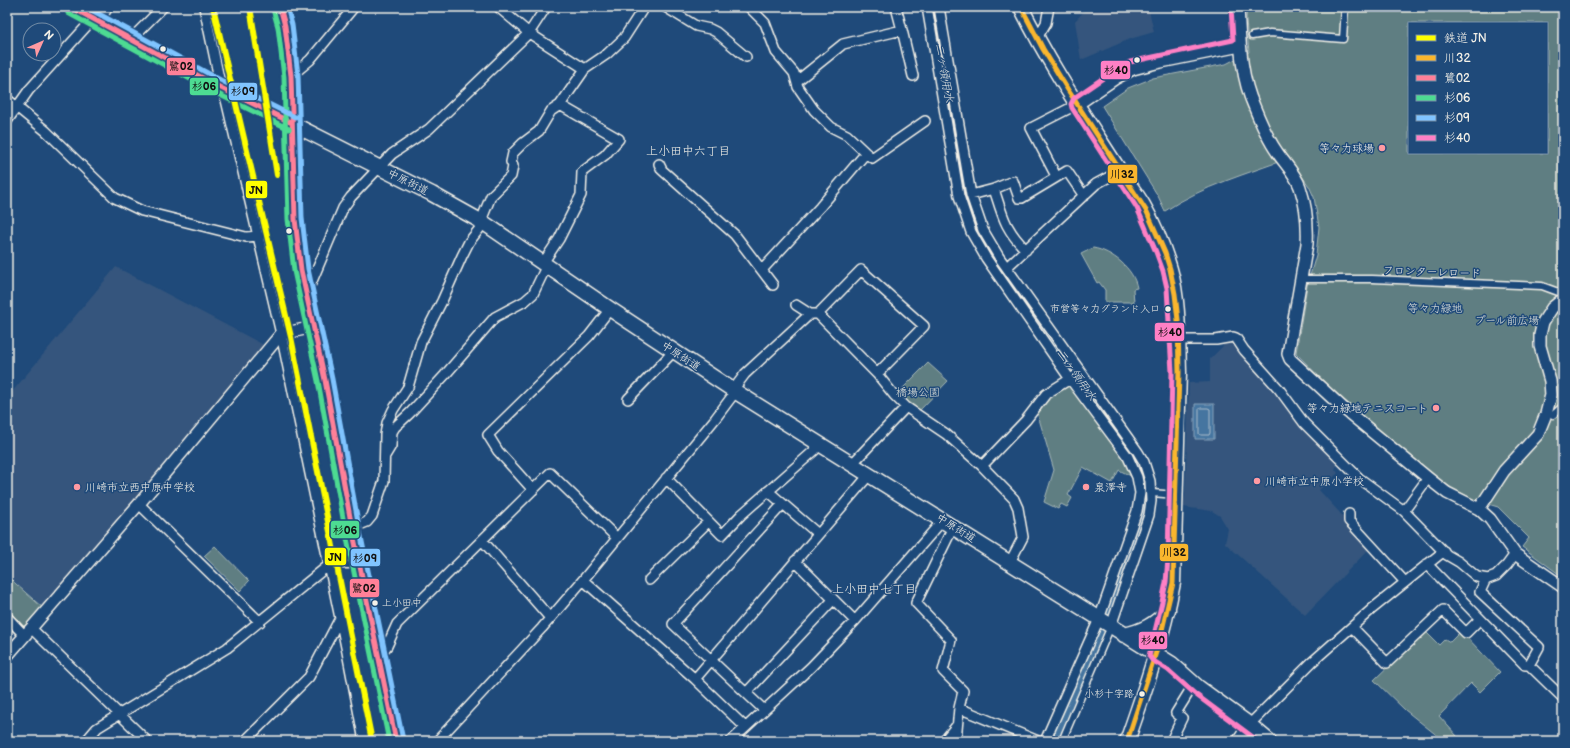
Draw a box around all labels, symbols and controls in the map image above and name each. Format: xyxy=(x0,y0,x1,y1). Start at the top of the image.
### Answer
north arrow xyxy=(22,22,62,62)
legend xyxy=(1408,22,1548,154)
text: N xyxy=(41,28,56,43)
text: 鉄道 JN xyxy=(1444,31,1487,46)
water label: 二ヶ領用水 xyxy=(931,42,957,104)
unlabelled marker xyxy=(158,44,168,54)
text: 川32 xyxy=(1444,51,1470,66)
unlabelled marker xyxy=(1132,55,1142,65)
line badge: 鷺02 xyxy=(166,57,196,76)
text: 鷺02 xyxy=(169,60,194,73)
line badge: 杉40 xyxy=(1100,60,1131,80)
text: 杉40 xyxy=(1104,64,1128,77)
text: 鷺02 xyxy=(1444,71,1470,86)
line badge: 杉06 xyxy=(189,77,219,96)
text: 杉06 xyxy=(192,80,217,93)
line badge: 杉09 xyxy=(228,82,258,101)
text: 杉09 xyxy=(231,85,255,98)
text: 杉06 xyxy=(1444,91,1470,106)
text: 杉09 xyxy=(1444,111,1470,126)
text: 杉40 xyxy=(1444,131,1470,146)
place label: 等々力球場 xyxy=(1319,142,1374,155)
marker: 等々力球場 xyxy=(1377,143,1387,153)
district label: 上小田中六丁目 xyxy=(646,144,730,159)
line badge: 川32 xyxy=(1107,164,1138,184)
street label: 中原街道 xyxy=(385,166,431,198)
text: 川32 xyxy=(1110,168,1134,181)
line badge: JN xyxy=(245,180,268,199)
text: JN xyxy=(249,184,263,197)
unlabelled marker xyxy=(284,226,294,236)
street label: フロンターレロード xyxy=(1383,264,1481,280)
park label: 等々力緑地 xyxy=(1408,302,1463,315)
place label: 市営等々力グランド入口 xyxy=(1050,303,1160,315)
marker: 市営等々力グランド入口 xyxy=(1163,304,1173,314)
park label: プール前広場 xyxy=(1475,314,1539,327)
line badge: 杉40 xyxy=(1154,322,1185,342)
text: 杉40 xyxy=(1158,326,1182,339)
street label: 中原街道 xyxy=(659,339,703,373)
water label: 二ヶ領用水 xyxy=(1053,346,1099,404)
park label: 橋場公園 xyxy=(896,386,940,399)
place label: 等々力緑地テニスコート xyxy=(1307,402,1428,415)
marker: 等々力緑地テニスコート xyxy=(1431,403,1441,413)
place label: 川崎市立中原小学校 xyxy=(1265,475,1364,488)
marker: 川崎市立中原小学校 xyxy=(1252,476,1262,486)
place label: 川崎市立西中原中学校 xyxy=(85,481,195,494)
place label: 泉澤寺 xyxy=(1094,481,1127,494)
marker: 川崎市立西中原中学校 xyxy=(72,482,82,492)
marker: 泉澤寺 xyxy=(1081,482,1091,492)
street label: 中原街道 xyxy=(934,511,978,545)
line badge: 杉06 xyxy=(330,520,360,539)
text: 杉06 xyxy=(333,524,358,537)
line badge: 川32 xyxy=(1159,543,1189,562)
text: 川32 xyxy=(1162,546,1186,559)
line badge: JN xyxy=(324,547,347,566)
line badge: 杉09 xyxy=(350,548,381,567)
text: JN xyxy=(328,551,342,564)
text: 杉09 xyxy=(353,552,377,565)
line badge: 鷺02 xyxy=(349,578,380,598)
text: 鷺02 xyxy=(352,582,377,595)
district label: 上小田中七丁目 xyxy=(832,582,916,597)
place label: 上小田中 xyxy=(382,597,422,609)
marker: 上小田中 xyxy=(370,598,380,608)
line badge: 杉40 xyxy=(1138,631,1168,650)
text: 杉40 xyxy=(1141,634,1165,647)
place label: 小杉十字路 xyxy=(1084,688,1134,700)
marker: 小杉十字路 xyxy=(1137,689,1147,699)

